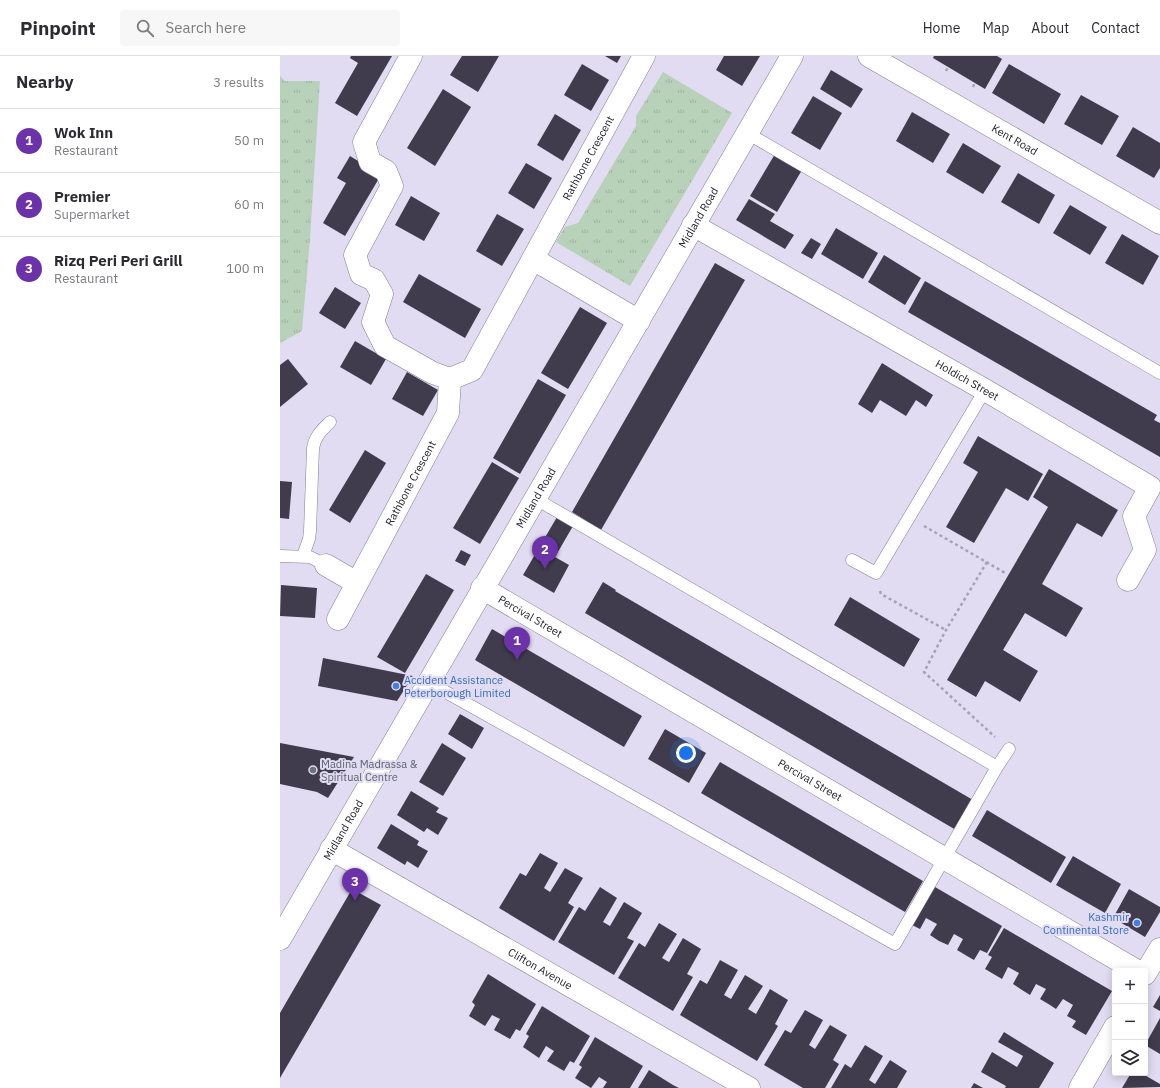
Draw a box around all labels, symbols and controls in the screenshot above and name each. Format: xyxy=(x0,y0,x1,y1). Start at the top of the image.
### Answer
search box xyxy=(120,10,400,46)
text: Pinpoint xyxy=(20,16,96,40)
icon: search xyxy=(134,17,156,39)
text: Search here xyxy=(166,18,246,37)
text: Home xyxy=(923,19,960,37)
text: Map xyxy=(982,19,1009,37)
text: About xyxy=(1031,19,1069,37)
text: Contact xyxy=(1091,19,1140,37)
text: Nearby xyxy=(16,71,74,93)
text: 3 results xyxy=(213,74,264,91)
street label: Rathbone Crescent xyxy=(559,113,617,203)
street label: Kent Road xyxy=(989,121,1040,158)
text: Wok Inn xyxy=(54,123,113,142)
text: 1 xyxy=(25,132,33,149)
text: 50 m xyxy=(234,132,264,149)
text: Restaurant xyxy=(54,142,118,159)
street label: Midland Road xyxy=(675,185,721,250)
text: Premier xyxy=(54,187,110,206)
text: 2 xyxy=(25,196,33,213)
text: 60 m xyxy=(234,196,264,213)
text: Supermarket xyxy=(54,206,130,223)
text: Rizq Peri Peri Grill xyxy=(54,251,183,270)
text: 3 xyxy=(25,260,33,277)
text: 100 m xyxy=(226,260,264,277)
text: Restaurant xyxy=(54,270,118,287)
street label: Holdich Street xyxy=(933,356,1002,404)
street label: Rathbone Crescent xyxy=(382,438,439,528)
street label: Midland Road xyxy=(513,465,559,531)
pin: 2 xyxy=(532,536,558,569)
street label: Percival Street xyxy=(496,592,565,641)
pin: 1 xyxy=(504,627,530,660)
place label: Accident Assistance Peterborough Limited xyxy=(404,673,511,700)
marker: Accident Assistance Peterborough Limited xyxy=(391,681,401,691)
your location xyxy=(676,743,696,763)
street label: Percival Street xyxy=(775,756,845,804)
place label: Madina Madrassa & Spiritual Centre xyxy=(321,757,418,784)
marker: Madina Madrassa & Spiritual Centre xyxy=(308,765,318,775)
street label: Midland Road xyxy=(320,797,366,863)
pin: 3 xyxy=(342,868,368,901)
place label: Kashmir Continental Store xyxy=(1043,910,1129,937)
marker: Kashmir Continental Store xyxy=(1132,918,1142,928)
street label: Clifton Avenue xyxy=(506,945,575,993)
map controls xyxy=(1112,968,1148,1076)
button: + xyxy=(1112,968,1148,1004)
button: − xyxy=(1112,1004,1148,1040)
button: layers xyxy=(1112,1040,1148,1076)

